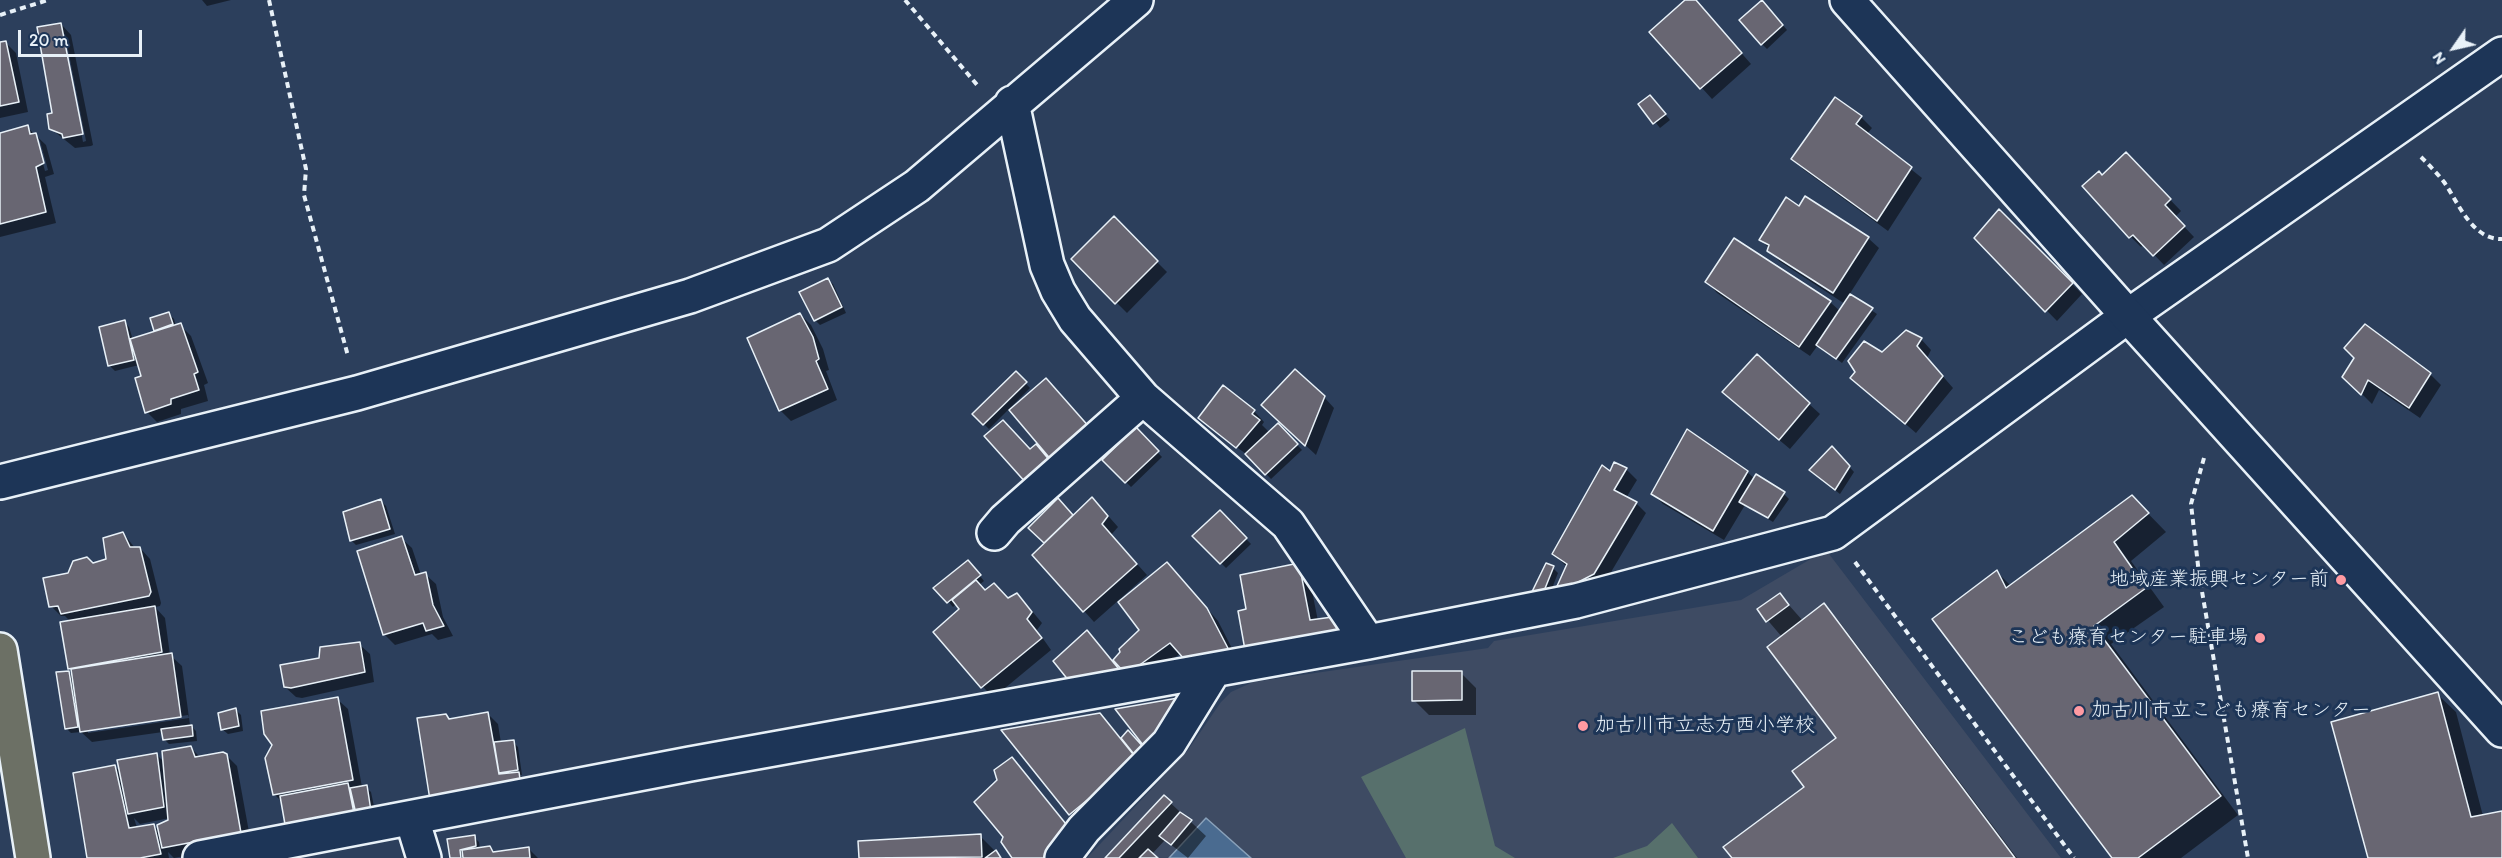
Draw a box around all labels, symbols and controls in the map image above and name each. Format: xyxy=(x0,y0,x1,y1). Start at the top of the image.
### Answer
scale bar xyxy=(21,18,146,56)
north arrow xyxy=(2424,18,2484,78)
text: 20 m xyxy=(29,29,69,51)
text: N xyxy=(2428,49,2450,68)
place label: 地域産業振興センター前 xyxy=(2109,568,2329,592)
marker: 地域産業振興センター前 xyxy=(2334,573,2348,587)
place label: こども療育センター駐車場 xyxy=(2008,626,2248,650)
marker: こども療育センター駐車場 xyxy=(2253,631,2267,645)
place label: 加古川市立こども療育センター xyxy=(2091,699,2371,723)
marker: 加古川市立こども療育センター xyxy=(2072,704,2086,718)
place label: 加古川市立志方西小学校 xyxy=(1595,714,1815,738)
marker: 加古川市立志方西小学校 xyxy=(1576,719,1590,733)

